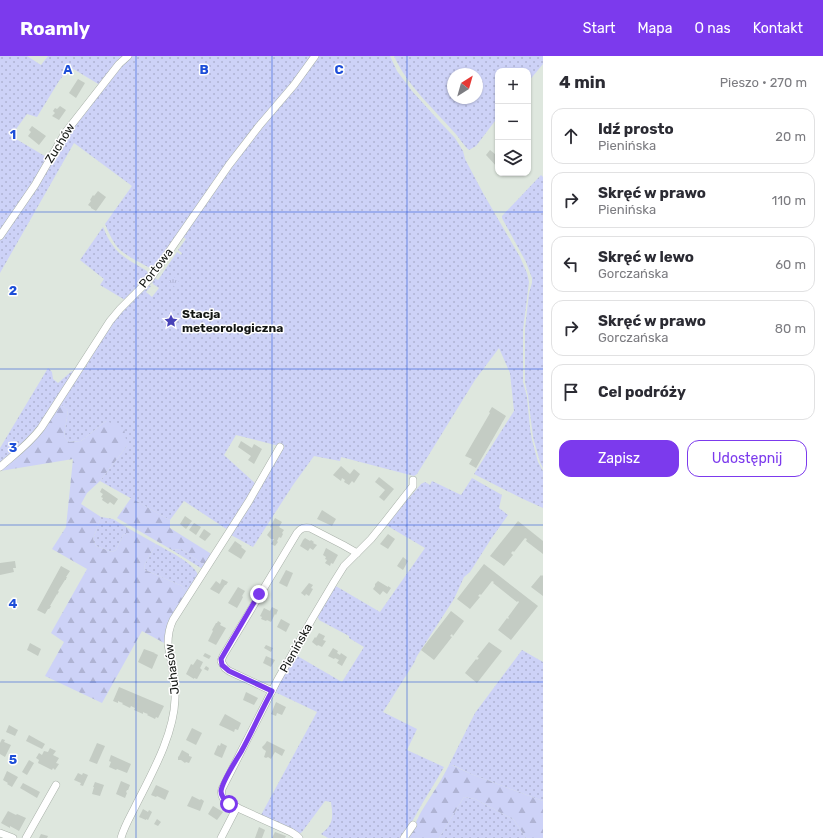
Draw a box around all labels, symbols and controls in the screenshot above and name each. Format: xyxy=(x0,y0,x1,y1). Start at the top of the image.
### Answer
text: Roamly xyxy=(20,17,90,40)
text: Start xyxy=(583,20,615,37)
text: Mapa xyxy=(637,20,672,37)
text: O nas xyxy=(694,20,731,37)
text: Kontakt xyxy=(753,20,803,37)
text: A xyxy=(63,62,73,77)
text: B xyxy=(199,62,209,77)
text: C xyxy=(334,62,344,77)
north arrow xyxy=(447,68,483,104)
map controls xyxy=(495,68,531,176)
button: + xyxy=(495,68,531,104)
text: 4 min xyxy=(559,72,606,92)
text: Pieszo · 270 m xyxy=(720,75,807,90)
button: − xyxy=(495,104,531,140)
street label: Zuchów xyxy=(42,120,78,166)
text: Idź prosto xyxy=(598,120,674,138)
icon: ahead xyxy=(560,125,582,147)
text: 1 xyxy=(10,127,16,142)
text: 20 m xyxy=(775,129,806,144)
text: Pienińska xyxy=(598,138,656,153)
button: layers xyxy=(495,140,531,176)
text: Skręć w prawo xyxy=(598,184,706,202)
icon: right xyxy=(560,189,582,211)
text: 110 m xyxy=(772,193,806,208)
text: Pienińska xyxy=(598,202,656,217)
street label: Portowa xyxy=(136,245,176,291)
text: Skręć w lewo xyxy=(598,248,694,266)
icon: left xyxy=(560,253,582,275)
text: 60 m xyxy=(775,257,806,272)
text: Gorczańska xyxy=(598,266,668,281)
text: 2 xyxy=(9,283,17,298)
place label: Stacja meteorologiczna xyxy=(182,307,283,335)
text: Skręć w prawo xyxy=(598,312,706,330)
place icon: Stacja meteorologiczna xyxy=(163,313,179,329)
icon: right xyxy=(560,317,582,339)
text: 80 m xyxy=(775,321,806,336)
text: Gorczańska xyxy=(598,330,668,345)
icon: arrive xyxy=(560,381,582,403)
text: Cel podróży xyxy=(598,383,686,401)
text: 3 xyxy=(9,440,18,455)
button: Zapisz xyxy=(559,440,679,477)
button: Udostępnij xyxy=(687,440,807,477)
route end xyxy=(250,585,268,603)
text: 4 xyxy=(9,596,18,611)
street label: Pienińska xyxy=(277,621,315,675)
street label: Juhasów xyxy=(162,642,182,695)
text: 5 xyxy=(9,752,17,767)
route start xyxy=(220,795,238,813)

